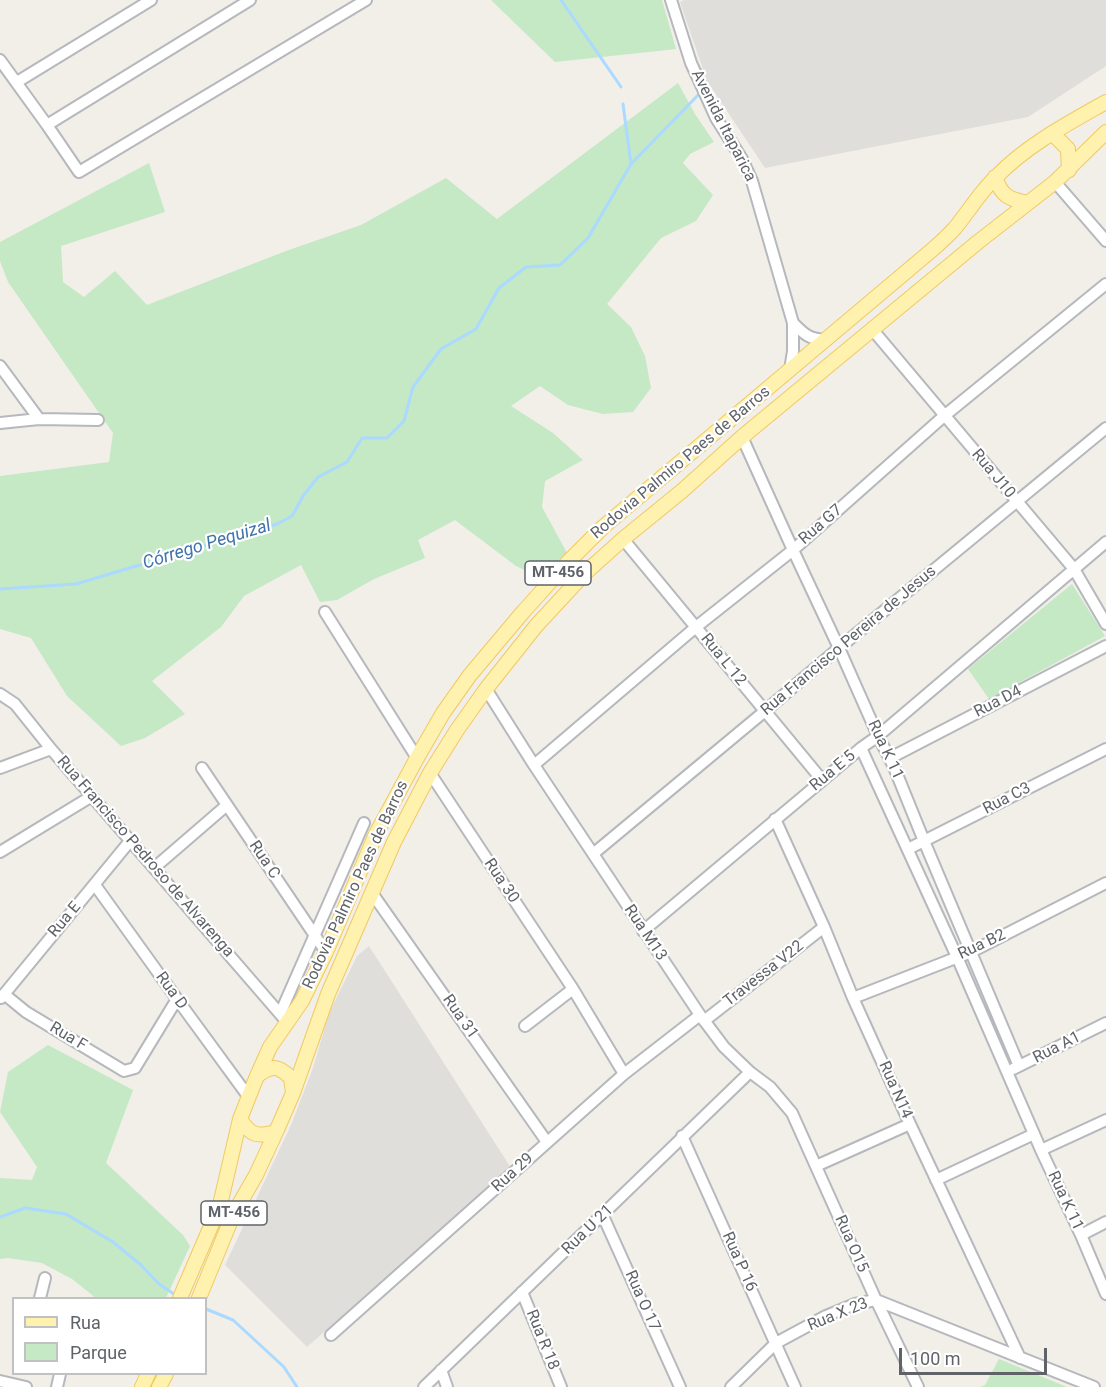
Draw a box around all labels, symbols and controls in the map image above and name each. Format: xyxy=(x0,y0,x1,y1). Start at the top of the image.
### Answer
street label: Avenida Itaparica xyxy=(687,67,759,185)
street label: Rodovia Palmiro Paes de Barros xyxy=(588,382,774,544)
street label: Rua J10 xyxy=(967,446,1019,502)
street label: Rua G7 xyxy=(795,501,847,549)
water label: Córrego Pequizal xyxy=(140,515,274,575)
road number: MT-456 xyxy=(525,561,591,585)
street label: Rua Francisco Pereira de Jesus xyxy=(758,562,940,720)
street label: Rua L 12 xyxy=(696,630,750,690)
street label: Rua D4 xyxy=(971,682,1025,722)
street label: Rua K 11 xyxy=(863,717,907,783)
street label: Rua E 5 xyxy=(806,746,860,796)
street label: Rua Francisco Pedroso de Alvarenga xyxy=(52,752,238,962)
street label: Rodovia Palmiro Paes de Barros xyxy=(299,778,413,992)
street label: Rua C3 xyxy=(980,779,1034,819)
street label: Rua C xyxy=(244,837,284,883)
street label: Rua 30 xyxy=(479,855,523,907)
street label: Rua E xyxy=(45,898,85,942)
street label: Rua M13 xyxy=(619,901,671,965)
street label: Rua B2 xyxy=(955,926,1009,964)
street label: Travessa V22 xyxy=(720,937,808,1011)
street label: Rua D xyxy=(151,968,191,1014)
street label: Rua 31 xyxy=(438,991,482,1043)
street label: Rua F xyxy=(46,1018,90,1056)
street label: Rua A1 xyxy=(1030,1028,1084,1068)
street label: Rua N14 xyxy=(874,1058,916,1122)
street label: Rua 29 xyxy=(488,1149,538,1197)
street label: Rua K 11 xyxy=(1043,1168,1087,1234)
road number: MT-456 xyxy=(201,1201,267,1225)
street label: Rua U 21 xyxy=(558,1201,618,1259)
street label: Rua O15 xyxy=(830,1213,872,1275)
street label: Rua P 16 xyxy=(717,1229,761,1295)
street label: Rua O 17 xyxy=(620,1268,664,1334)
street label: Rua X 23 xyxy=(805,1294,871,1336)
legend xyxy=(12,1297,207,1375)
street label: Rua R 18 xyxy=(521,1307,563,1373)
text: Rua xyxy=(70,1312,101,1333)
scale bar xyxy=(902,1336,1050,1374)
text: Parque xyxy=(70,1342,127,1363)
text: 100 m xyxy=(910,1348,961,1369)

